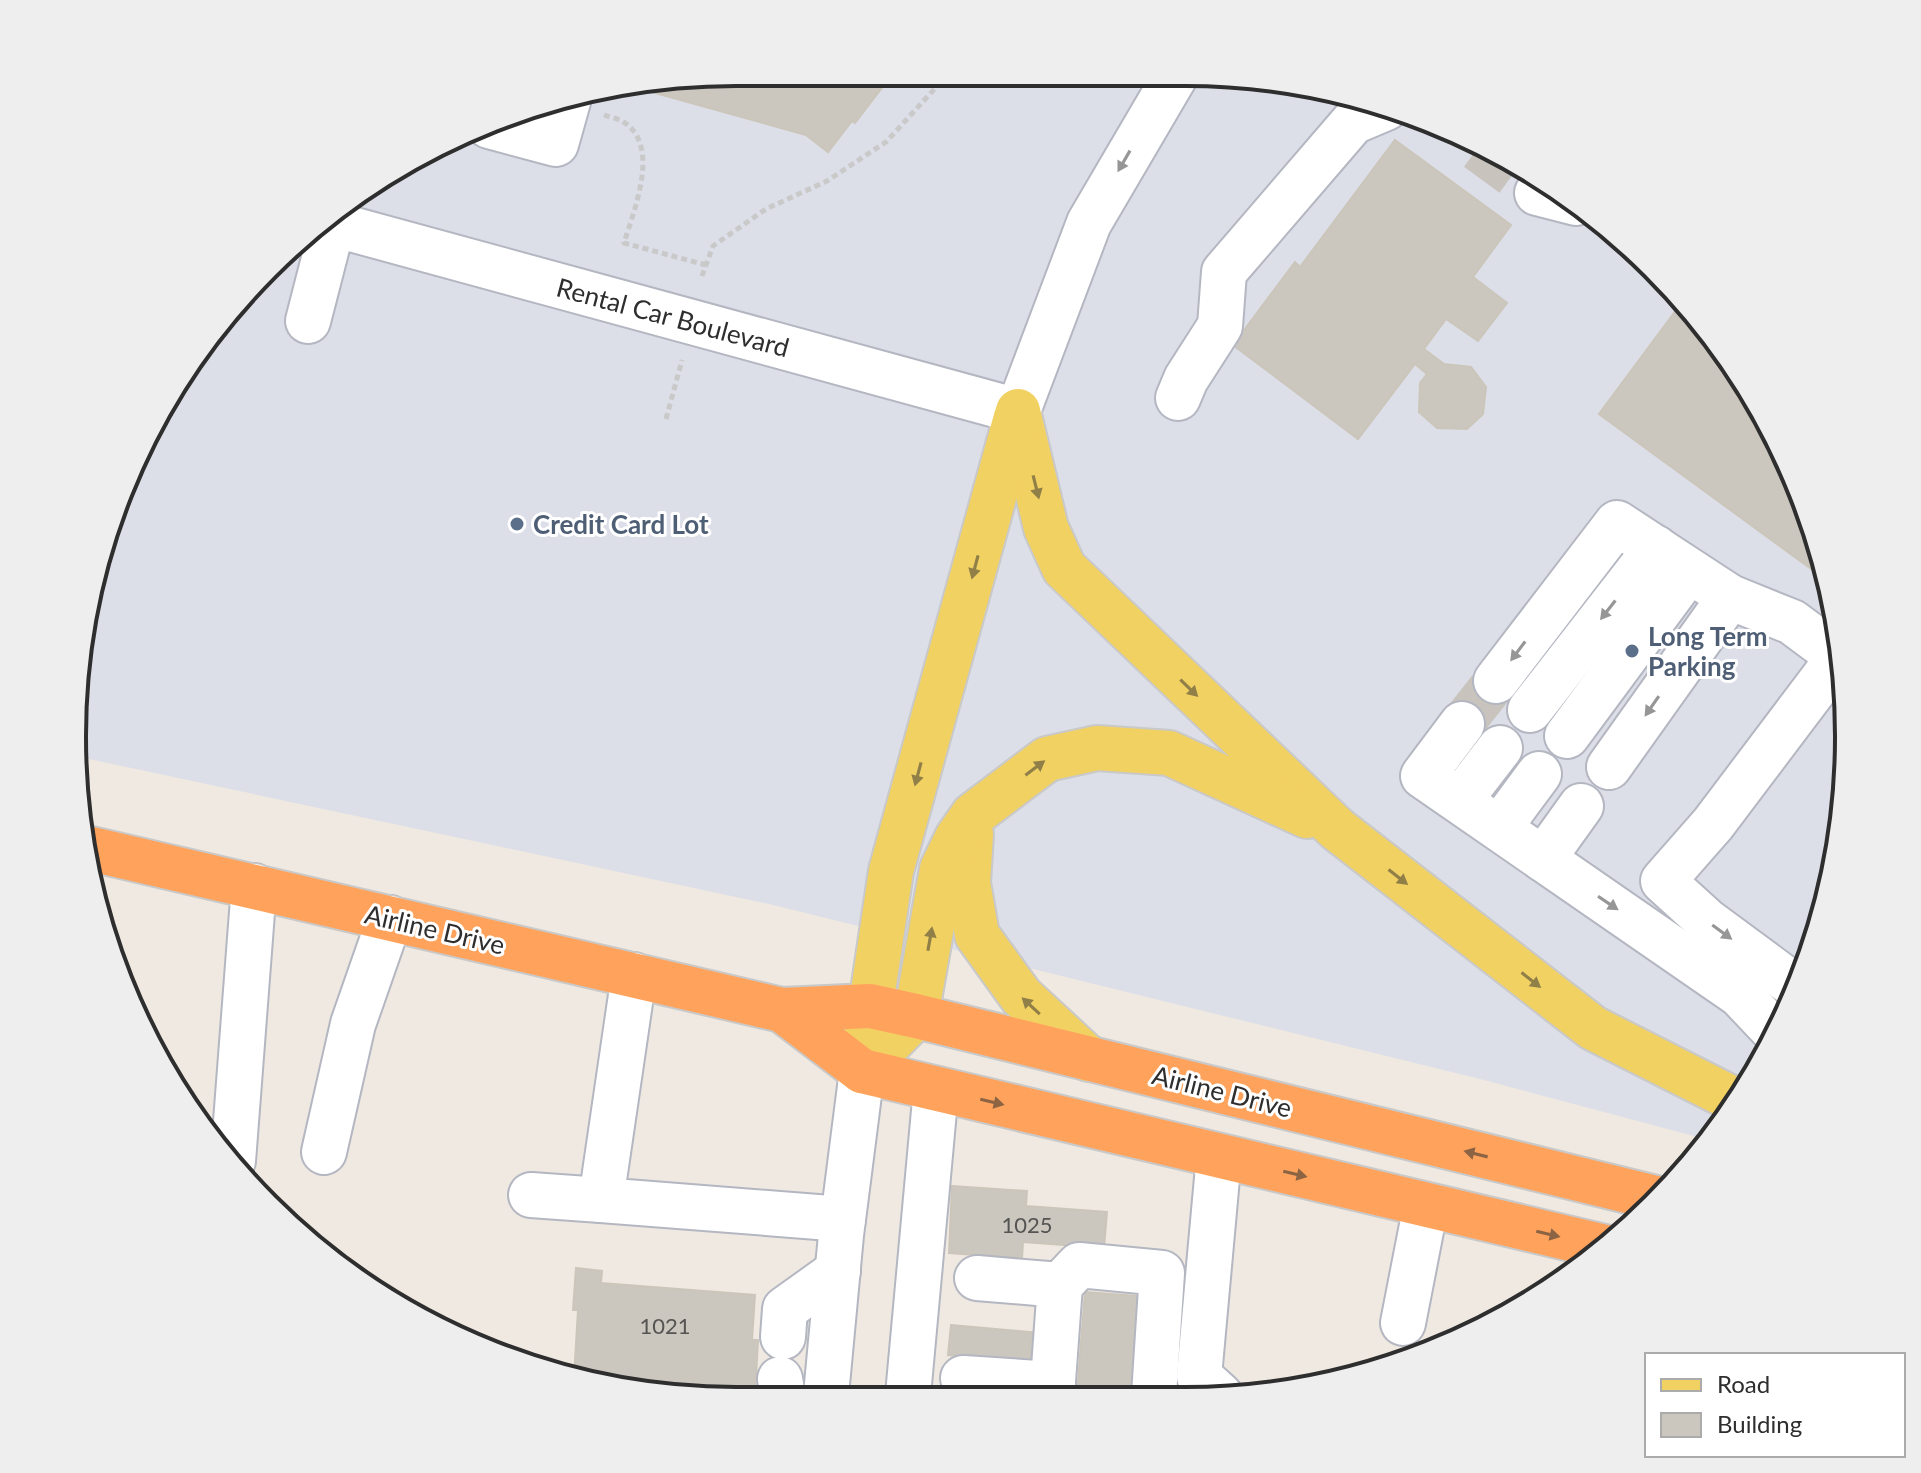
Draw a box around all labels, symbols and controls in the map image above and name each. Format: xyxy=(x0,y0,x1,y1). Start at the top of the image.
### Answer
one-way arrow xyxy=(1117,150,1131,172)
street label: Rental Car Boulevard xyxy=(553,271,793,363)
one-way arrow xyxy=(1030,475,1042,500)
place label: Credit Card Lot xyxy=(533,508,709,540)
marker: Credit Card Lot xyxy=(508,515,526,533)
one-way arrow xyxy=(968,555,980,580)
one-way arrow xyxy=(1600,600,1617,620)
place label: Long Term Parking xyxy=(1648,620,1768,682)
one-way arrow xyxy=(1511,641,1527,661)
marker: Long Term Parking xyxy=(1623,642,1641,660)
one-way arrow xyxy=(1180,679,1199,697)
one-way arrow xyxy=(1645,696,1660,717)
one-way arrow xyxy=(1025,760,1045,776)
one-way arrow xyxy=(911,762,923,787)
one-way arrow xyxy=(1388,868,1408,884)
one-way arrow xyxy=(1597,895,1618,910)
street label: Airline Drive xyxy=(362,897,508,961)
one-way arrow xyxy=(1712,924,1732,940)
one-way arrow xyxy=(924,927,937,952)
one-way arrow xyxy=(1521,971,1541,987)
one-way arrow xyxy=(1022,997,1041,1015)
street label: Airline Drive xyxy=(1149,1058,1295,1124)
one-way arrow xyxy=(980,1096,1005,1109)
one-way arrow xyxy=(1463,1147,1488,1159)
one-way arrow xyxy=(1282,1168,1307,1181)
house number: 1025 xyxy=(1001,1211,1053,1238)
one-way arrow xyxy=(1535,1228,1560,1240)
house number: 1021 xyxy=(639,1312,691,1339)
legend xyxy=(1645,1353,1905,1457)
text: Road xyxy=(1717,1369,1770,1398)
text: Building xyxy=(1717,1409,1802,1438)

